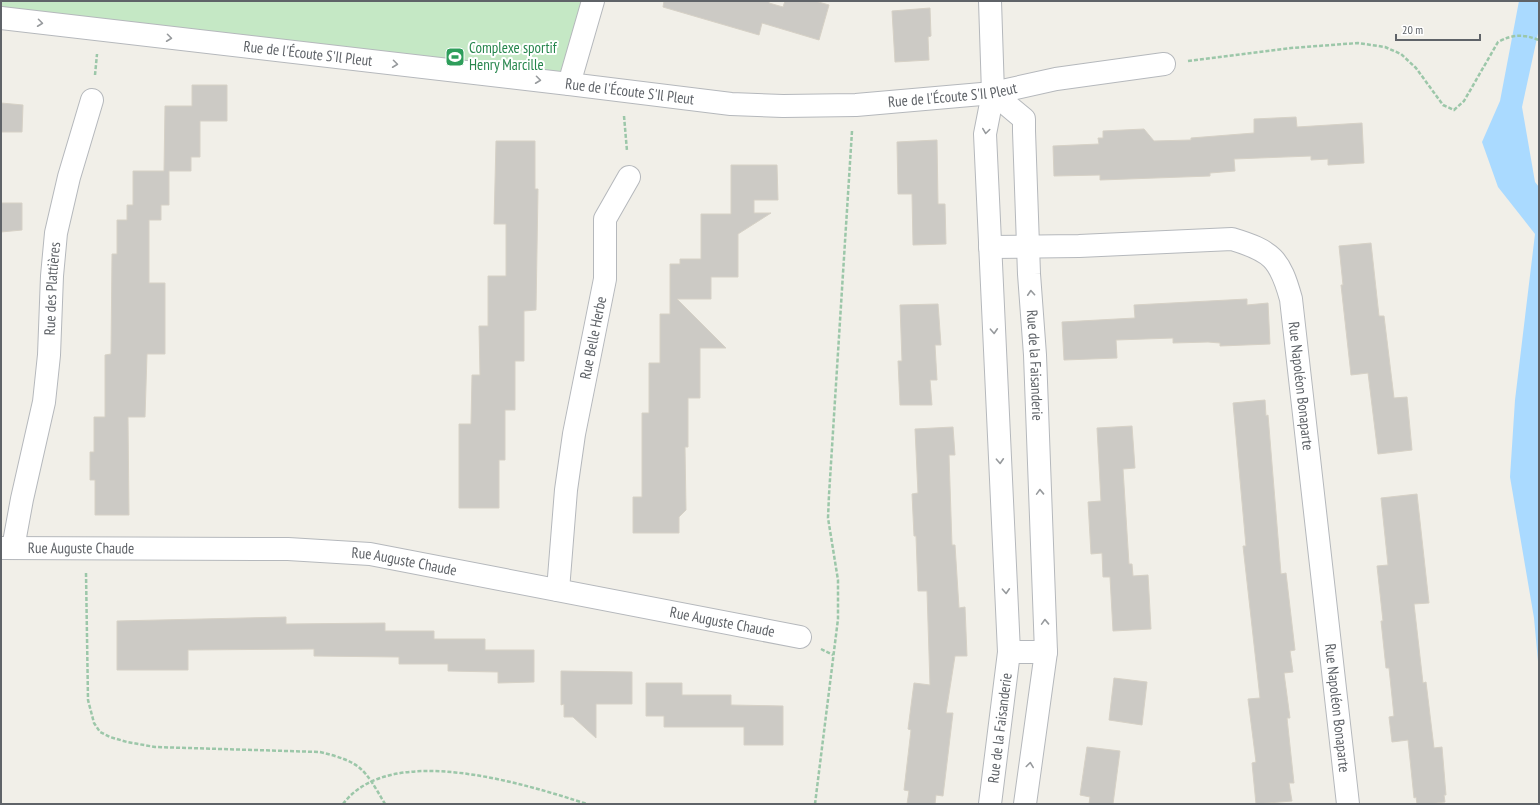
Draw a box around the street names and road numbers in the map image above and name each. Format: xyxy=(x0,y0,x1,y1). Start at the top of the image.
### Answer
street label: Rue de l'Écoute S'Il Pleut xyxy=(243,36,373,70)
street label: Rue de l'Écoute S'Il Pleut xyxy=(564,74,695,108)
street label: Rue de l'Écoute S'Il Pleut xyxy=(887,78,1019,111)
street label: Rue des Plattières xyxy=(40,241,64,336)
street label: Rue Belle Herbe xyxy=(575,295,610,381)
street label: Rue de la Faisanderie xyxy=(1023,309,1047,421)
street label: Rue Napoléon Bonaparte xyxy=(1285,321,1318,451)
street label: Rue Auguste Chaude xyxy=(28,538,134,557)
street label: Rue Auguste Chaude xyxy=(351,543,458,580)
street label: Rue Auguste Chaude xyxy=(668,602,777,641)
street label: Rue Napoléon Bonaparte xyxy=(1321,642,1354,773)
street label: Rue de la Faisanderie xyxy=(983,672,1016,784)

